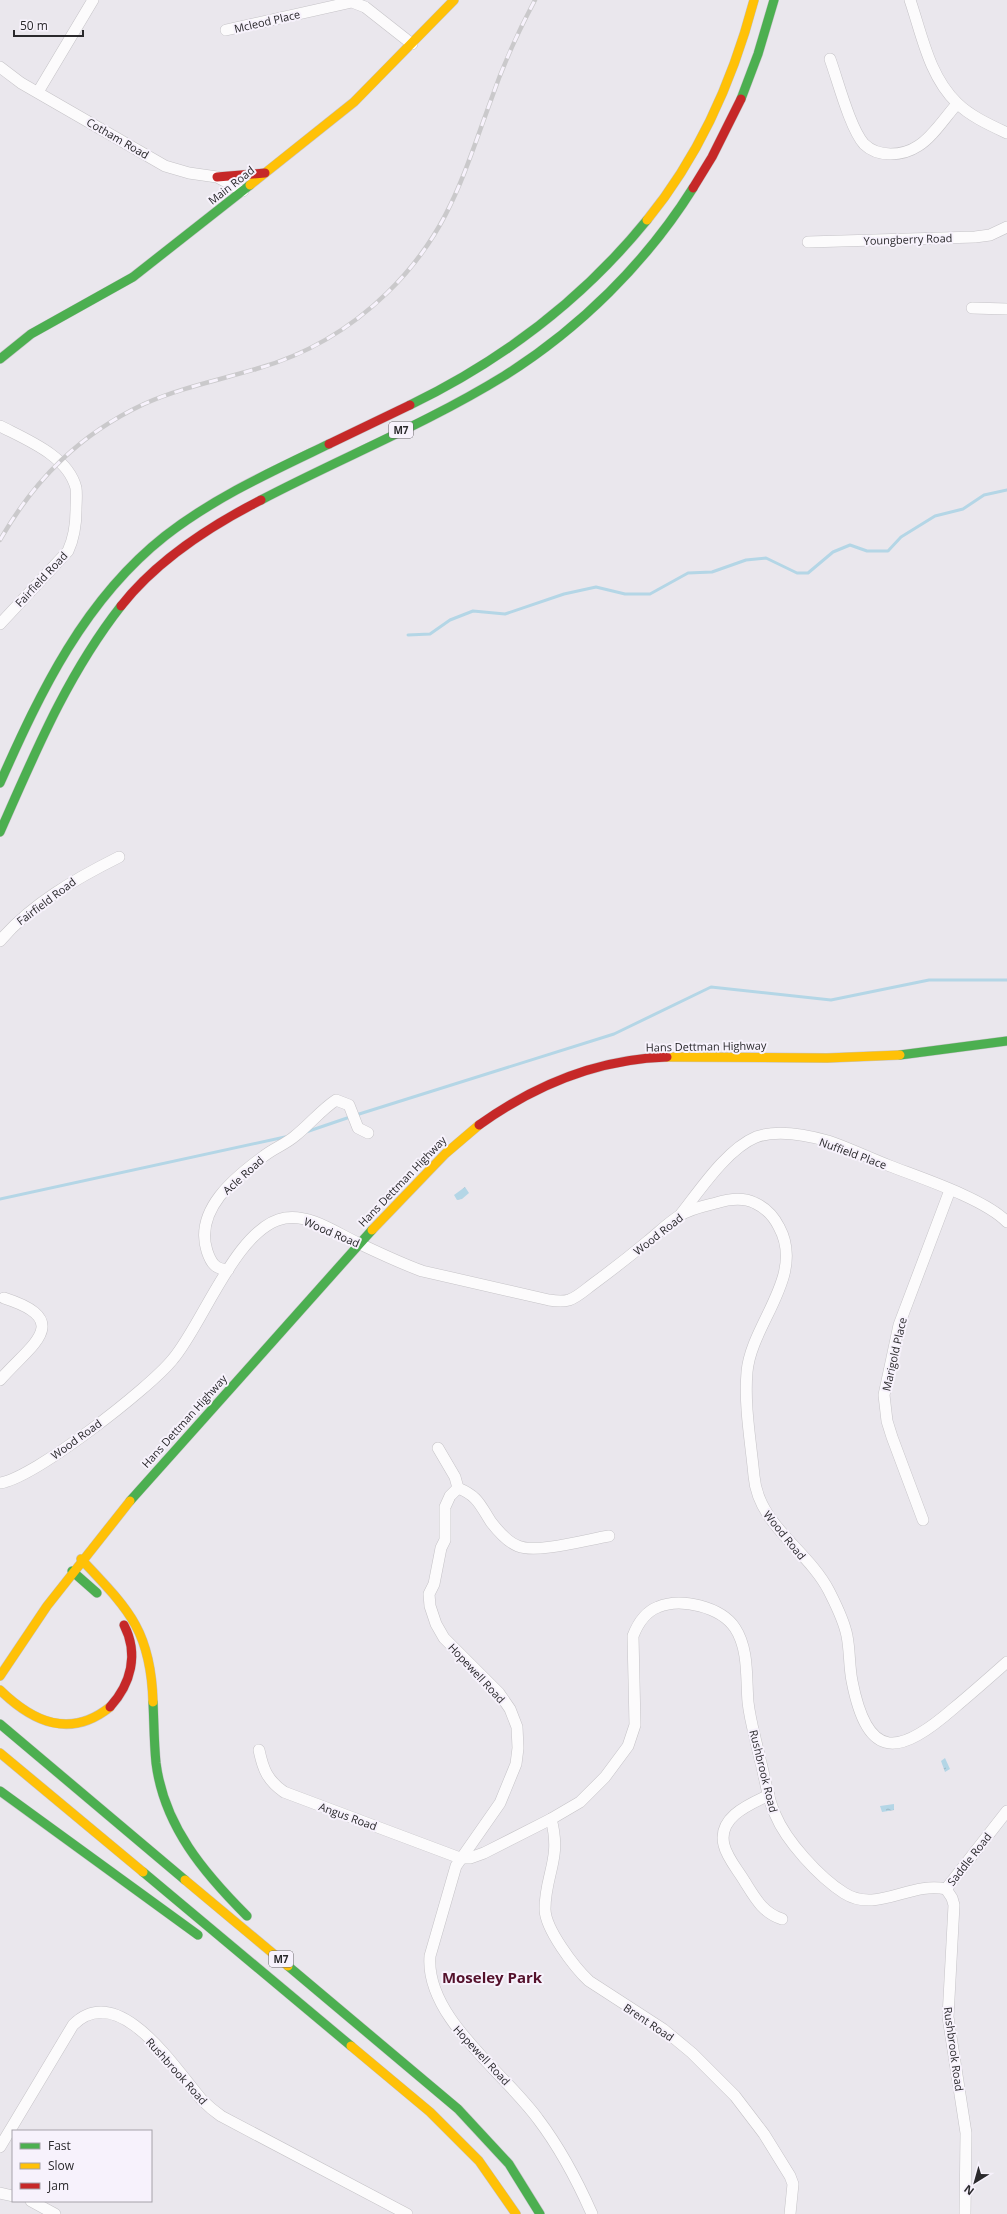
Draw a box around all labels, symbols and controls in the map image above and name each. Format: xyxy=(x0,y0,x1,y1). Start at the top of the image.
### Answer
street label: Mcleod Place xyxy=(233,6,301,36)
scale bar xyxy=(14,12,83,38)
text: 50 m xyxy=(20,17,48,34)
street label: Cotham Road xyxy=(84,114,152,162)
street label: Main Road xyxy=(205,162,257,208)
street label: Youngberry Road xyxy=(863,230,953,248)
road number: M7 xyxy=(389,422,413,438)
street label: Fairfield Road xyxy=(12,548,70,610)
street label: Fairfield Road xyxy=(13,874,79,928)
street label: Hans Dettman Highway xyxy=(646,1037,767,1055)
street label: Hans Dettman Highway xyxy=(355,1132,450,1230)
street label: Nuffield Place xyxy=(817,1134,889,1172)
street label: Acle Road xyxy=(219,1153,267,1197)
street label: Wood Road xyxy=(630,1210,686,1258)
street label: Wood Road xyxy=(302,1214,362,1250)
street label: Marigold Place xyxy=(878,1316,910,1392)
street label: Hans Dettman Highway xyxy=(138,1371,230,1471)
street label: Wood Road xyxy=(48,1416,104,1462)
street label: Wood Road xyxy=(761,1507,809,1563)
street label: Hopewell Road xyxy=(445,1640,509,1706)
street label: Rushbrook Road xyxy=(746,1728,782,1814)
street label: Angus Road xyxy=(317,1799,379,1833)
street label: Saddle Road xyxy=(943,1829,995,1889)
road number: M7 xyxy=(269,1951,293,1967)
district label: Moseley Park xyxy=(442,1967,543,1987)
street label: Brent Road xyxy=(621,2000,677,2044)
street label: Rushbrook Road xyxy=(941,2006,967,2092)
street label: Hopewell Road xyxy=(450,2022,514,2088)
street label: Rushbrook Road xyxy=(143,2034,211,2108)
legend xyxy=(12,2130,152,2202)
text: Fast xyxy=(48,2137,71,2154)
text: Slow xyxy=(48,2157,75,2174)
north arrow xyxy=(955,2162,995,2202)
text: Jam xyxy=(47,2177,69,2194)
text: N xyxy=(961,2182,977,2199)

